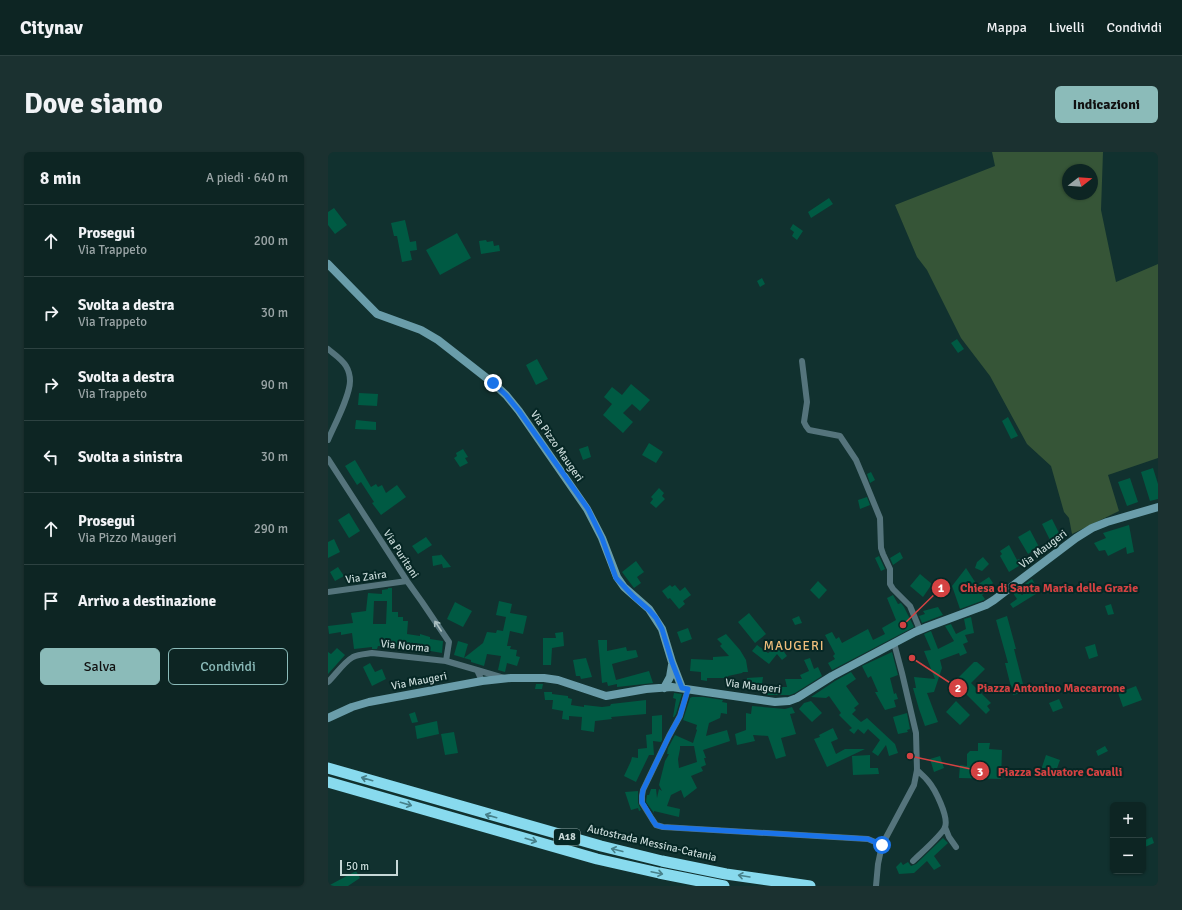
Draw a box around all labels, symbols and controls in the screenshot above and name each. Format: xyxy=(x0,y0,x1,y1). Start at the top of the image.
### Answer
text: Citynav xyxy=(20,16,83,40)
text: Mappa xyxy=(987,19,1027,36)
text: Livelli xyxy=(1049,19,1085,36)
text: Condividi xyxy=(1107,19,1162,36)
button: Indicazioni xyxy=(1055,86,1158,123)
text: Dove siamo xyxy=(24,87,163,121)
north arrow xyxy=(1062,164,1098,200)
text: 8 min xyxy=(40,168,81,189)
text: A piedi · 640 m xyxy=(206,170,288,186)
text: Prosegui xyxy=(78,224,135,242)
icon: ahead xyxy=(40,230,62,252)
text: 200 m xyxy=(254,233,288,249)
text: Via Trappeto xyxy=(78,242,147,258)
text: Svolta a destra xyxy=(78,296,174,314)
icon: right xyxy=(40,302,62,324)
text: 30 m xyxy=(261,305,288,321)
text: Via Trappeto xyxy=(78,314,147,330)
text: Svolta a destra xyxy=(78,368,174,386)
icon: right xyxy=(40,374,62,396)
route end xyxy=(484,374,502,392)
text: 90 m xyxy=(261,377,288,393)
text: Via Trappeto xyxy=(78,386,147,402)
street label: Via Pizzo Maugeri xyxy=(528,408,586,484)
icon: left xyxy=(40,446,62,468)
text: Svolta a sinistra xyxy=(78,448,183,466)
text: 30 m xyxy=(261,449,288,465)
text: Prosegui xyxy=(78,512,135,530)
icon: ahead xyxy=(40,518,62,540)
text: 290 m xyxy=(254,521,288,537)
street label: Via Puritani xyxy=(381,527,421,581)
street label: Via Maugeri xyxy=(1017,527,1069,571)
text: Via Pizzo Maugeri xyxy=(78,530,177,546)
street label: Via Zaira xyxy=(345,568,388,586)
callout: Chiesa di Santa Maria delle Grazie xyxy=(931,576,1146,600)
text: 1 xyxy=(938,581,945,596)
text: Chiesa di Santa Maria delle Grazie xyxy=(960,581,1138,596)
icon: arrive xyxy=(40,590,62,612)
text: Arrivo a destinazione xyxy=(78,592,216,610)
one-way arrow xyxy=(434,620,442,631)
street label: Via Norma xyxy=(380,637,430,655)
district label: MAUGERI xyxy=(763,638,825,654)
button: Salva xyxy=(40,648,160,685)
button: Condividi xyxy=(168,648,288,685)
street label: Via Maugeri xyxy=(390,669,448,693)
street label: Via Maugeri xyxy=(724,676,782,696)
callout: Piazza Antonino Maccarrone xyxy=(948,676,1133,700)
text: 2 xyxy=(955,681,961,696)
text: Piazza Antonino Maccarrone xyxy=(977,681,1125,696)
callout: Piazza Salvatore Cavalli xyxy=(970,759,1130,783)
text: 3 xyxy=(977,765,983,780)
text: Piazza Salvatore Cavalli xyxy=(998,765,1122,780)
one-way arrow xyxy=(360,775,373,783)
one-way arrow xyxy=(399,801,412,808)
map controls xyxy=(1110,802,1146,874)
button: + xyxy=(1110,802,1146,838)
one-way arrow xyxy=(485,811,498,819)
street label: Autostrada Messina-Catania xyxy=(586,822,718,864)
road number: A18 xyxy=(554,829,580,845)
route start xyxy=(873,836,891,854)
one-way arrow xyxy=(524,837,537,844)
button: − xyxy=(1110,838,1146,874)
one-way arrow xyxy=(611,846,624,853)
scale bar xyxy=(340,858,398,877)
text: 50 m xyxy=(346,860,369,873)
one-way arrow xyxy=(650,869,663,877)
one-way arrow xyxy=(738,872,751,880)

